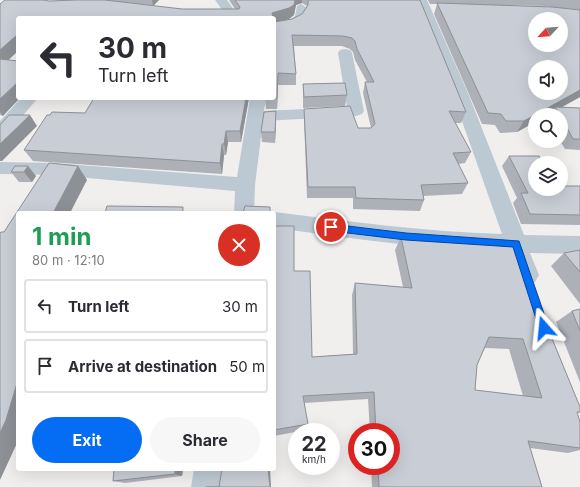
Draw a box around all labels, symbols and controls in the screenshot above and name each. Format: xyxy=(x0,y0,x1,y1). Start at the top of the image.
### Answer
north arrow xyxy=(528,12,568,52)
map controls xyxy=(528,12,568,196)
text: 30 m xyxy=(98,31,167,65)
icon: left xyxy=(32,32,84,84)
button: sound xyxy=(528,60,568,100)
text: Turn left xyxy=(98,65,168,86)
button: search xyxy=(528,108,568,148)
button: layers xyxy=(528,156,568,196)
pin xyxy=(314,210,348,244)
icon: arrive xyxy=(320,216,342,238)
text: 1 min xyxy=(32,222,91,251)
button: close xyxy=(218,224,260,266)
text: 80 m · 12:10 xyxy=(32,252,105,268)
icon: left xyxy=(34,295,56,317)
text: Turn left xyxy=(68,297,129,316)
text: 30 m xyxy=(222,297,258,316)
position arrow xyxy=(523,307,565,349)
icon: arrive xyxy=(34,355,56,377)
text: Arrive at destination xyxy=(68,357,217,376)
text: 50 m xyxy=(229,357,265,376)
button: Exit xyxy=(32,417,142,463)
button: Share xyxy=(150,417,260,463)
speed limit sign: 30 xyxy=(348,423,400,475)
text: 22 xyxy=(301,432,327,456)
text: km/h xyxy=(302,453,326,465)

